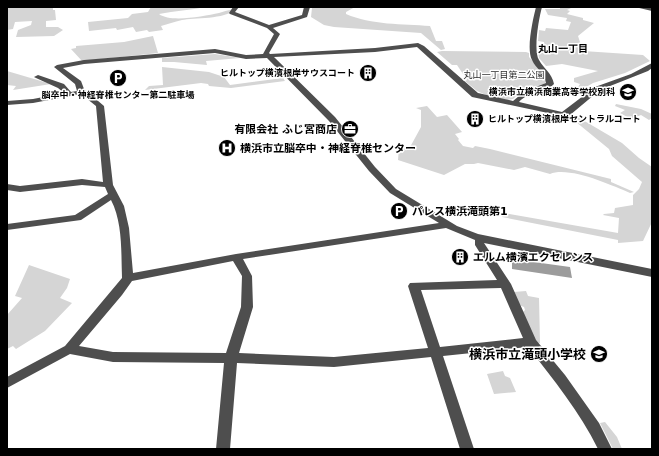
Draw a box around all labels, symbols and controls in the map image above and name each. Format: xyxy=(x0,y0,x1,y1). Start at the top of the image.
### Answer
district label: 丸山一丁目 xyxy=(538,43,588,54)
building icon: ヒルトップ横濱根岸サウスコート xyxy=(358,63,378,83)
place label: ヒルトップ横濱根岸サウスコート xyxy=(220,67,355,78)
parking icon: 脳卒中・神経脊椎センター第二駐車場 xyxy=(108,68,128,88)
park label: 丸山一丁目第二公園 xyxy=(463,70,545,80)
school or university icon: 横浜市立横浜商業高等学校別科 xyxy=(618,82,638,102)
place label: 横浜市立横浜商業高等学校別科 xyxy=(488,86,615,97)
place label: 脳卒中・神経脊椎センター第二駐車場 xyxy=(41,89,195,100)
building icon: ヒルトップ横濱根岸セントラルコート xyxy=(465,109,485,129)
place label: ヒルトップ横濱根岸セントラルコート xyxy=(488,113,641,124)
office icon: 有限会社 ふじ宮商店 xyxy=(340,119,360,139)
place label: 有限会社 ふじ宮商店 xyxy=(234,123,337,136)
hospital icon: 横浜市立脳卒中・神経脊椎センター xyxy=(217,138,237,158)
place label: 横浜市立脳卒中・神経脊椎センター xyxy=(240,142,416,155)
parking icon: パレス横浜滝頭第1 xyxy=(389,201,409,221)
place label: パレス横浜滝頭第1 xyxy=(412,205,508,218)
building icon: エルム横濱エクセレンス xyxy=(450,247,470,267)
place label: エルム横濱エクセレンス xyxy=(473,251,594,264)
school or university icon: 横浜市立滝頭小学校 xyxy=(589,344,609,364)
place label: 横浜市立滝頭小学校 xyxy=(469,347,586,362)

